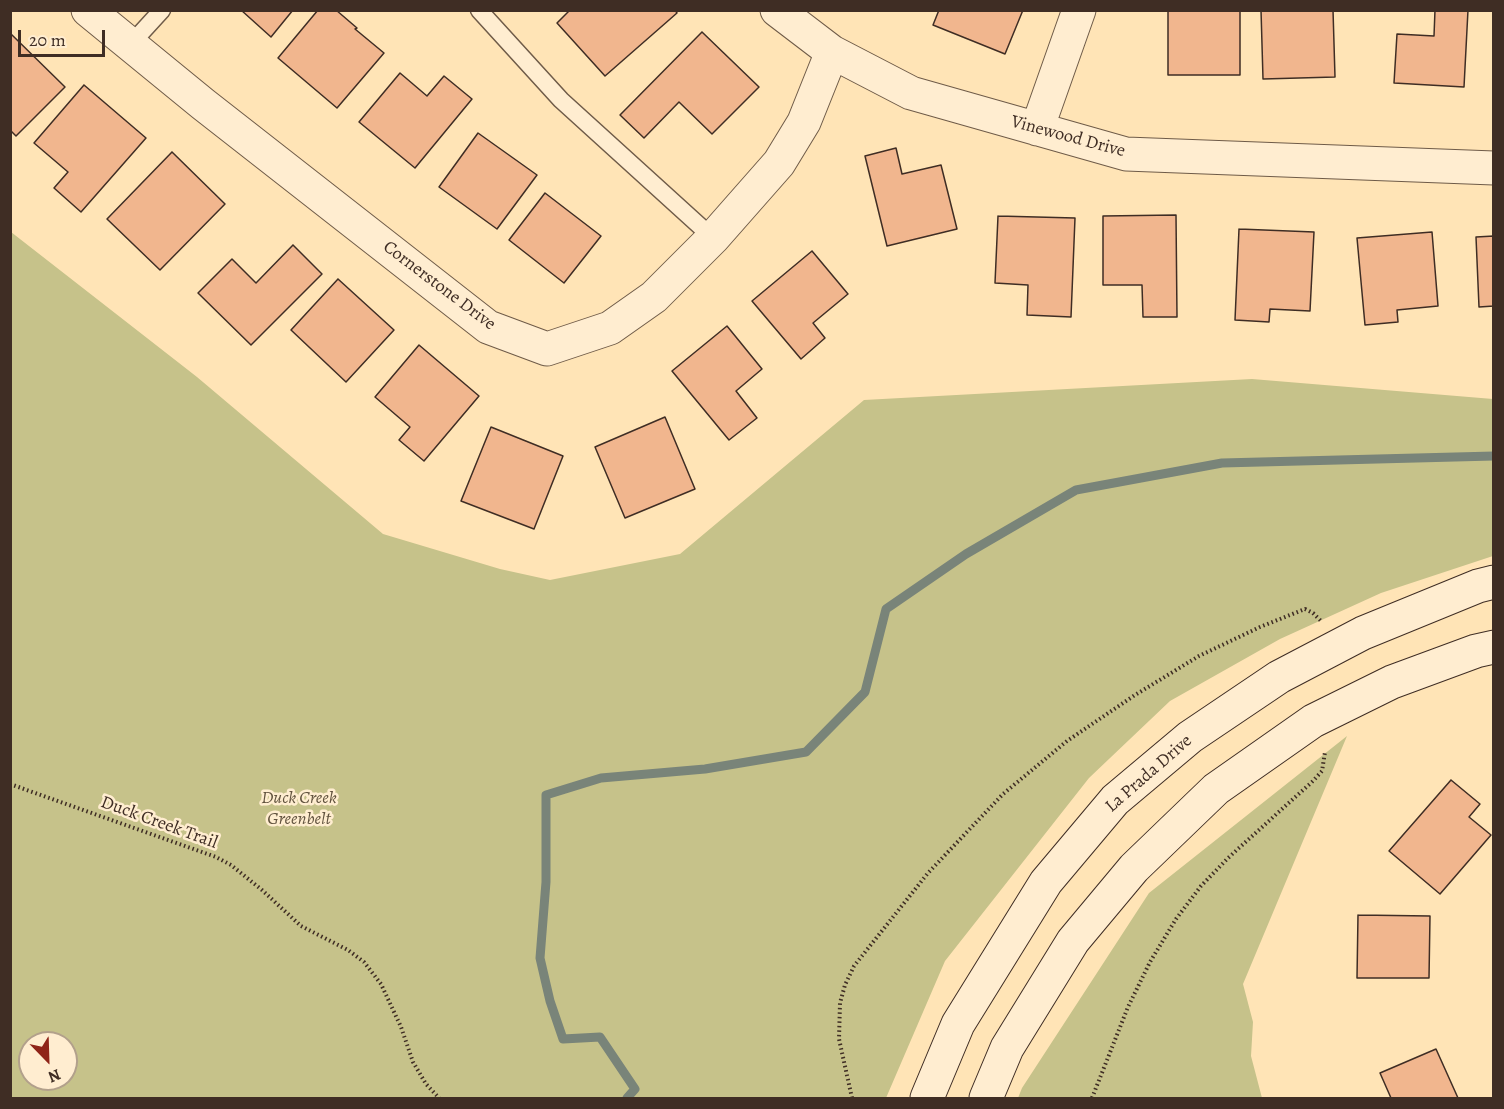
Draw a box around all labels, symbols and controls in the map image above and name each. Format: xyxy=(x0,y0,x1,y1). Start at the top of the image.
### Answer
scale bar xyxy=(21,18,108,56)
text: 20 m xyxy=(29,28,66,52)
street label: Vinewood Drive xyxy=(1009,111,1127,163)
street label: Cornerstone Drive xyxy=(378,237,500,335)
street label: La Prada Drive xyxy=(1101,730,1197,818)
park label: Duck Creek Greenbelt xyxy=(261,788,337,830)
street label: Duck Creek Trail xyxy=(98,792,220,854)
north arrow xyxy=(18,1031,78,1091)
text: N xyxy=(45,1063,64,1088)

